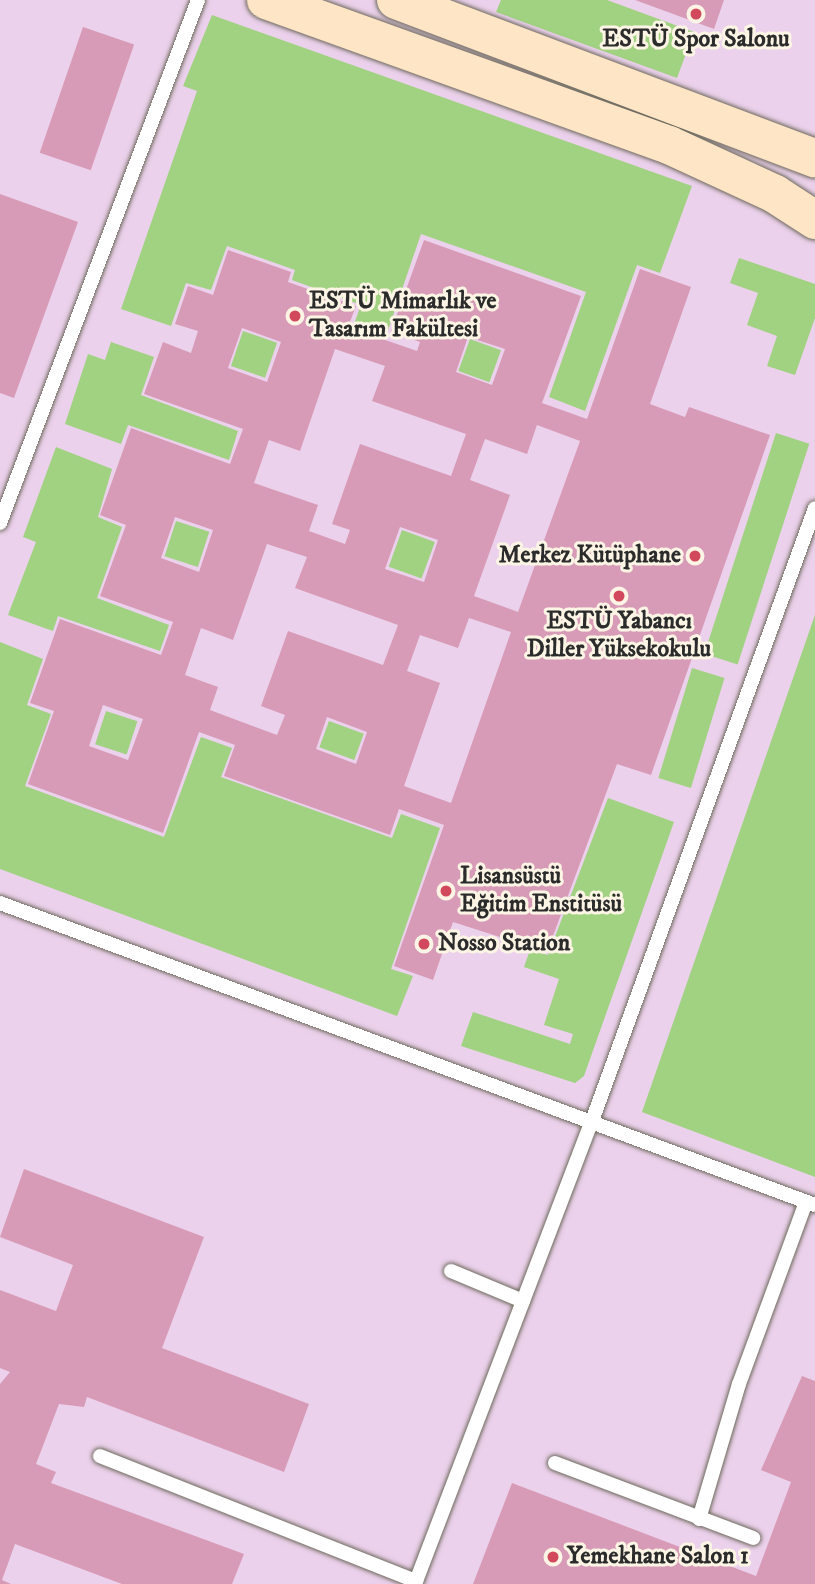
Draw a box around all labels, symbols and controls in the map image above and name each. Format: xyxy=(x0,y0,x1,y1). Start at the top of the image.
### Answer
marker: ESTÜ Spor Salonu xyxy=(688,6,704,22)
place label: ESTÜ Spor Salonu xyxy=(602,26,790,54)
place label: ESTÜ Mimarlık ve Tasarım Fakültesi xyxy=(309,288,497,344)
marker: ESTÜ Mimarlık ve Tasarım Fakültesi xyxy=(287,308,303,324)
place label: Merkez Kütüphane xyxy=(499,542,681,570)
marker: Merkez Kütüphane xyxy=(687,548,703,564)
marker: ESTÜ Yabancı Diller Yüksekokulu xyxy=(611,588,627,604)
place label: ESTÜ Yabancı Diller Yüksekokulu xyxy=(527,608,711,664)
place label: Lisansüstü Eğitim Enstitüsü xyxy=(460,863,622,919)
marker: Lisansüstü Eğitim Enstitüsü xyxy=(438,883,454,899)
place label: Nosso Station xyxy=(438,930,570,958)
marker: Nosso Station xyxy=(416,936,432,952)
place label: Yemekhane Salon 1 xyxy=(567,1543,749,1571)
marker: Yemekhane Salon 1 xyxy=(545,1549,561,1565)

